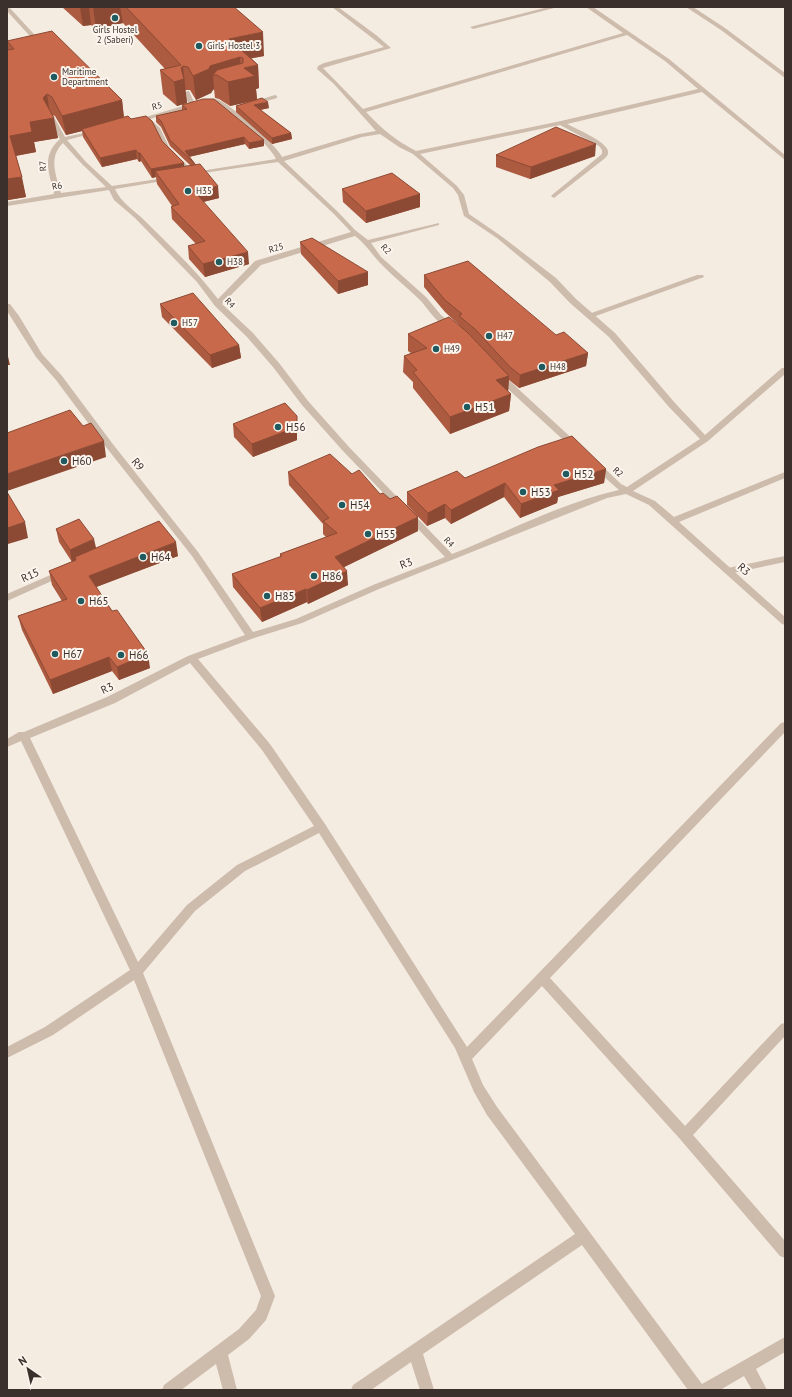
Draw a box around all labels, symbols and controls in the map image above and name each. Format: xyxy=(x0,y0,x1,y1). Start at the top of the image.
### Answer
marker: Girls Hostel 2 (Saberi) xyxy=(110,13,120,23)
place label: Girls Hostel 2 (Saberi) xyxy=(93,24,138,46)
place label: Girls' Hostel 3 xyxy=(207,40,260,51)
marker: Girls' Hostel 3 xyxy=(194,41,204,51)
place label: Maritime Department xyxy=(62,66,108,87)
marker: Maritime Department xyxy=(49,72,59,82)
street label: R5 xyxy=(151,99,163,112)
street label: R7 xyxy=(37,160,48,172)
street label: R6 xyxy=(51,179,63,192)
place label: H35 xyxy=(196,185,212,196)
marker: H35 xyxy=(183,186,193,196)
street label: R25 xyxy=(267,240,285,255)
street label: R2 xyxy=(379,241,394,256)
place label: H38 xyxy=(227,256,243,267)
marker: H38 xyxy=(214,257,224,267)
street label: R4 xyxy=(223,295,238,310)
place label: H57 xyxy=(182,317,198,328)
marker: H57 xyxy=(169,318,179,328)
place label: H47 xyxy=(497,330,513,341)
marker: H47 xyxy=(484,331,494,341)
place label: H49 xyxy=(444,343,460,354)
marker: H49 xyxy=(431,344,441,354)
place label: H48 xyxy=(550,361,566,372)
marker: H48 xyxy=(537,362,547,372)
place label: H51 xyxy=(475,400,494,414)
marker: H51 xyxy=(462,402,472,412)
place label: H56 xyxy=(286,420,305,434)
marker: H56 xyxy=(273,422,283,432)
place label: H60 xyxy=(72,454,91,468)
street label: R9 xyxy=(129,455,147,473)
marker: H60 xyxy=(59,456,69,466)
street label: R2 xyxy=(611,464,626,479)
place label: H52 xyxy=(574,467,593,481)
marker: H52 xyxy=(561,469,571,479)
place label: H53 xyxy=(531,485,550,499)
marker: H53 xyxy=(518,487,528,497)
place label: H54 xyxy=(350,498,369,512)
marker: H54 xyxy=(337,500,347,510)
place label: H55 xyxy=(376,527,395,541)
marker: H55 xyxy=(363,529,373,539)
street label: R4 xyxy=(442,534,457,549)
place label: H64 xyxy=(151,550,170,564)
marker: H64 xyxy=(138,552,148,562)
street label: R3 xyxy=(398,554,414,572)
street label: R3 xyxy=(735,560,753,578)
street label: R15 xyxy=(19,565,41,585)
place label: H86 xyxy=(322,569,341,583)
marker: H86 xyxy=(309,571,319,581)
place label: H85 xyxy=(275,589,294,603)
marker: H85 xyxy=(262,591,272,601)
place label: H65 xyxy=(89,594,108,608)
marker: H65 xyxy=(76,596,86,606)
place label: H67 xyxy=(63,647,82,661)
place label: H66 xyxy=(129,648,148,662)
marker: H67 xyxy=(50,649,60,659)
marker: H66 xyxy=(116,650,126,660)
street label: R3 xyxy=(98,679,116,697)
north arrow xyxy=(8,1349,48,1389)
text: N xyxy=(15,1353,29,1369)

